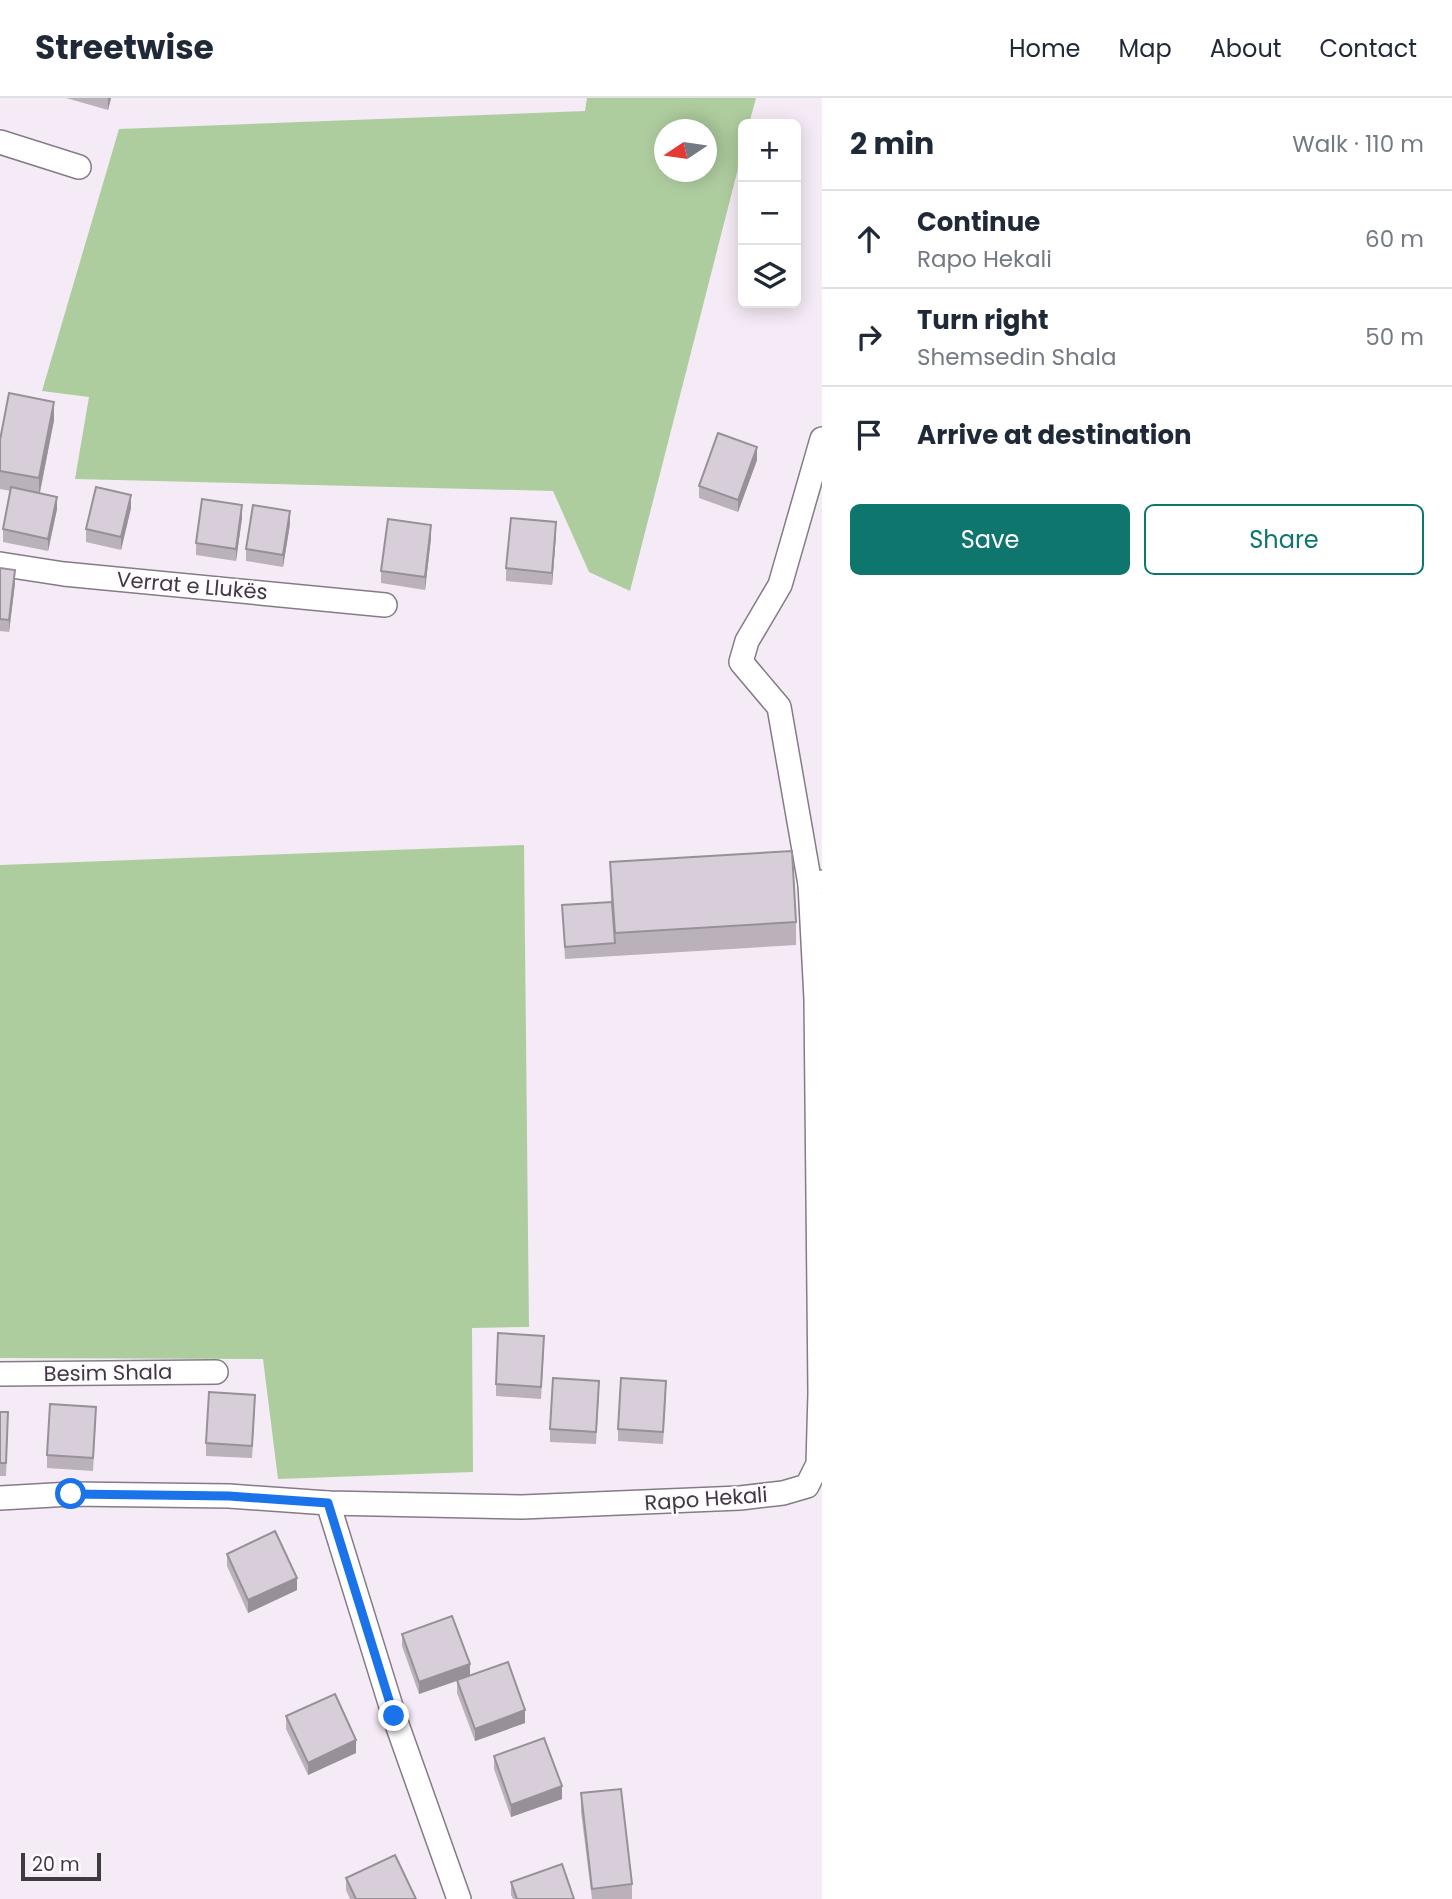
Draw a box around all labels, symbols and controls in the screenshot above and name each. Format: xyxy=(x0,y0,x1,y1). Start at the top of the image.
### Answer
text: Streetwise xyxy=(35,24,214,71)
text: Home xyxy=(1009,32,1081,65)
text: Map xyxy=(1119,32,1172,65)
text: About xyxy=(1210,32,1281,65)
text: Contact xyxy=(1319,32,1417,65)
north arrow xyxy=(654,119,717,182)
map controls xyxy=(738,119,801,308)
button: + xyxy=(738,119,801,182)
text: 2 min xyxy=(850,122,934,165)
text: Walk · 110 m xyxy=(1292,128,1424,160)
button: − xyxy=(738,182,801,245)
text: Continue xyxy=(917,204,1040,240)
icon: ahead xyxy=(850,220,888,258)
text: 60 m xyxy=(1365,223,1424,255)
text: Rapo Hekali xyxy=(917,243,1052,275)
button: layers xyxy=(738,245,801,308)
text: Turn right xyxy=(917,302,1049,338)
icon: right xyxy=(850,318,888,356)
text: 50 m xyxy=(1365,321,1424,353)
text: Shemsedin Shala xyxy=(917,341,1116,373)
icon: arrive xyxy=(850,416,888,454)
text: Arrive at destination xyxy=(917,417,1192,453)
button: Save xyxy=(850,504,1130,575)
button: Share xyxy=(1144,504,1424,575)
street label: Verrat e Llukës xyxy=(115,564,269,607)
street label: Besim Shala xyxy=(43,1357,173,1388)
route start xyxy=(55,1478,86,1509)
street label: Rapo Hekali xyxy=(644,1480,768,1517)
route end xyxy=(378,1700,409,1731)
scale bar xyxy=(21,1850,102,1882)
text: 20 m xyxy=(32,1851,80,1878)

